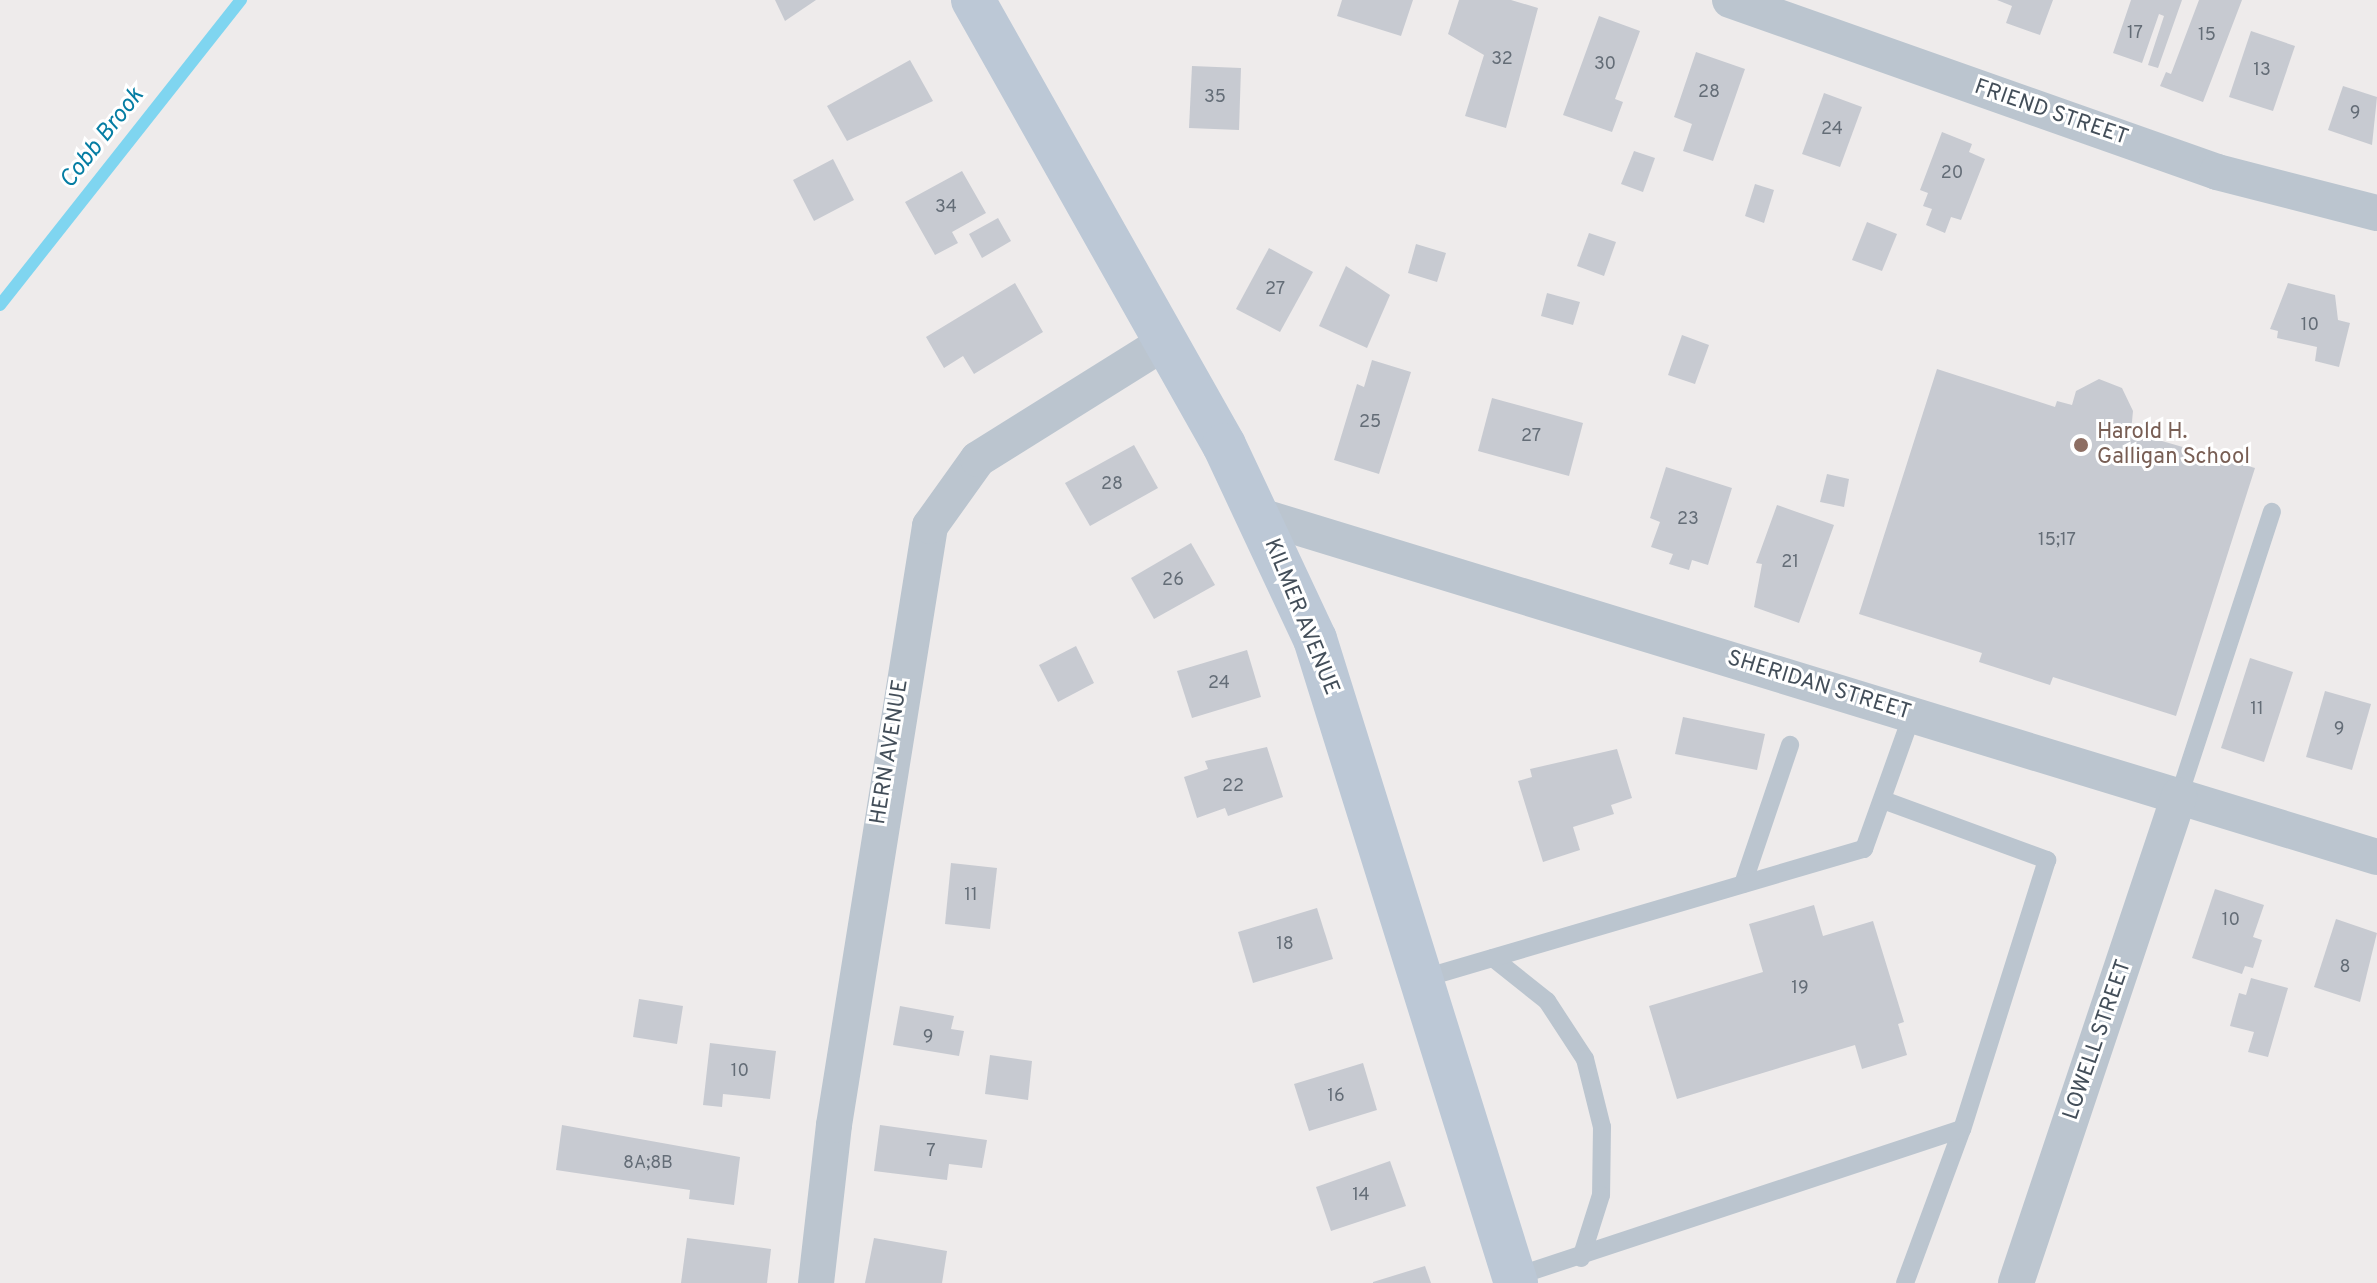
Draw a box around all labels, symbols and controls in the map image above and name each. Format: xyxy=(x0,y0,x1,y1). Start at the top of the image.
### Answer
house number: 17 xyxy=(2127,23,2143,45)
house number: 15 xyxy=(2198,25,2216,47)
house number: 32 xyxy=(1491,49,1513,71)
house number: 30 xyxy=(1594,54,1616,76)
house number: 13 xyxy=(2253,60,2271,82)
street label: FRIEND STREET xyxy=(1971,74,2131,152)
house number: 28 xyxy=(1698,82,1720,104)
water label: Cobb Brook xyxy=(55,83,151,195)
house number: 35 xyxy=(1204,87,1226,109)
house number: 9 xyxy=(2350,103,2360,125)
house number: 24 xyxy=(1821,119,1843,141)
house number: 20 xyxy=(1941,163,1963,185)
house number: 34 xyxy=(935,197,957,219)
house number: 27 xyxy=(1265,279,1285,301)
house number: 10 xyxy=(2301,315,2319,337)
house number: 25 xyxy=(1359,412,1381,434)
place label: Harold H. Galligan School xyxy=(2097,419,2250,470)
house number: 27 xyxy=(1521,426,1541,448)
marker: Harold H. Galligan School xyxy=(2072,436,2090,454)
house number: 28 xyxy=(1101,474,1123,496)
house number: 23 xyxy=(1677,509,1699,531)
house number: 15;17 xyxy=(2038,530,2076,552)
street label: KILMER AVENUE xyxy=(1257,535,1345,699)
house number: 21 xyxy=(1781,552,1799,574)
house number: 26 xyxy=(1162,570,1184,592)
street label: SHERIDAN STREET xyxy=(1724,645,1914,727)
house number: 24 xyxy=(1208,673,1230,695)
street label: HERN AVENUE xyxy=(865,677,915,827)
house number: 11 xyxy=(2250,699,2264,721)
house number: 9 xyxy=(2334,719,2344,741)
house number: 22 xyxy=(1222,776,1244,798)
house number: 11 xyxy=(964,885,978,907)
house number: 10 xyxy=(2222,910,2240,932)
house number: 18 xyxy=(1276,934,1294,956)
street label: LOWELL STREET xyxy=(2058,956,2138,1124)
house number: 8 xyxy=(2340,957,2350,979)
house number: 19 xyxy=(1791,978,1809,1000)
house number: 9 xyxy=(923,1027,933,1049)
house number: 10 xyxy=(731,1061,749,1083)
house number: 16 xyxy=(1327,1086,1345,1108)
house number: 7 xyxy=(926,1141,936,1163)
house number: 8A;8B xyxy=(623,1153,673,1175)
house number: 14 xyxy=(1352,1185,1370,1207)

